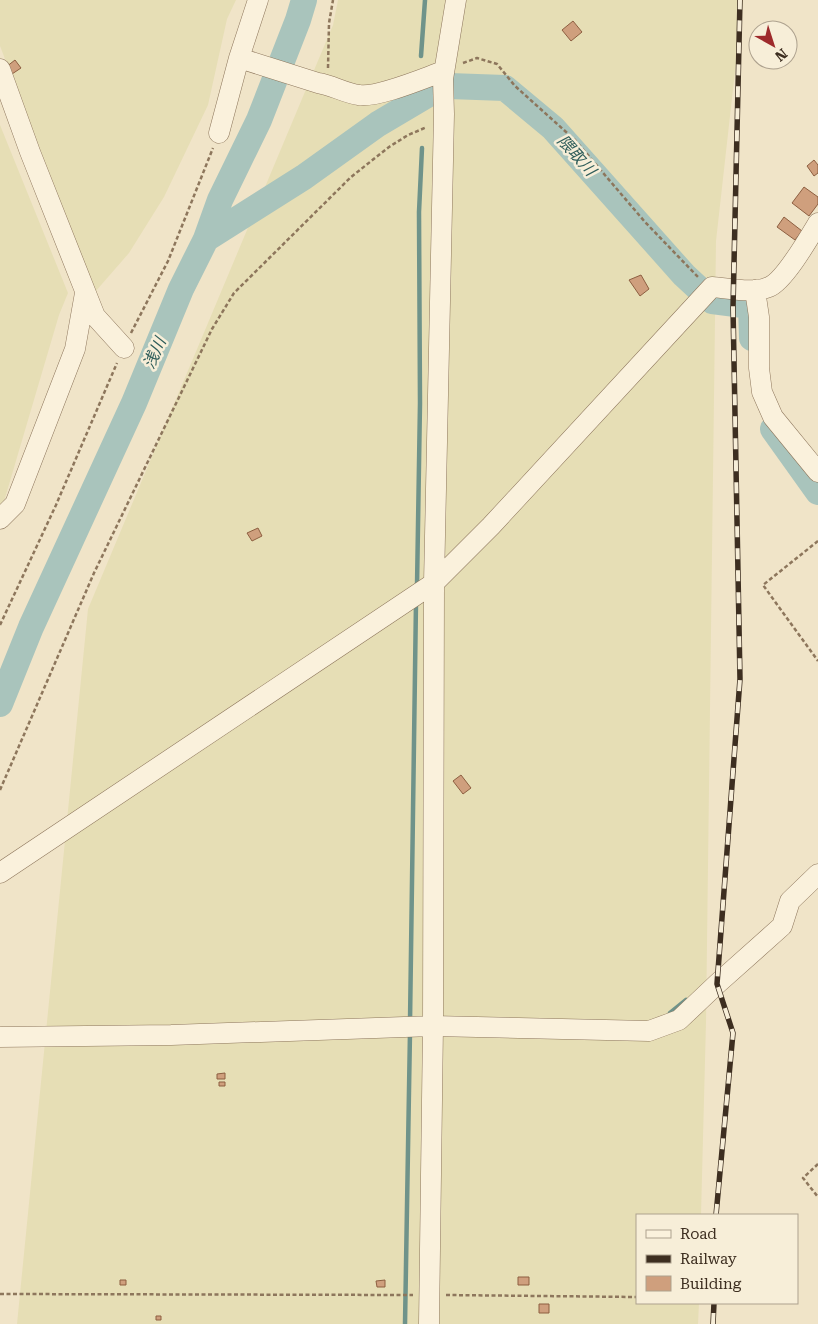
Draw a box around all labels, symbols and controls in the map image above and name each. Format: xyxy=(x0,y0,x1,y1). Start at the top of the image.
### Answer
north arrow xyxy=(748,20,798,70)
text: N xyxy=(772,45,790,65)
water label: 隈取川 xyxy=(554,131,601,181)
water label: 浅川 xyxy=(139,333,170,372)
legend xyxy=(636,1214,798,1304)
text: Road xyxy=(680,1225,717,1243)
text: Railway xyxy=(680,1250,737,1268)
text: Building xyxy=(680,1275,742,1293)

